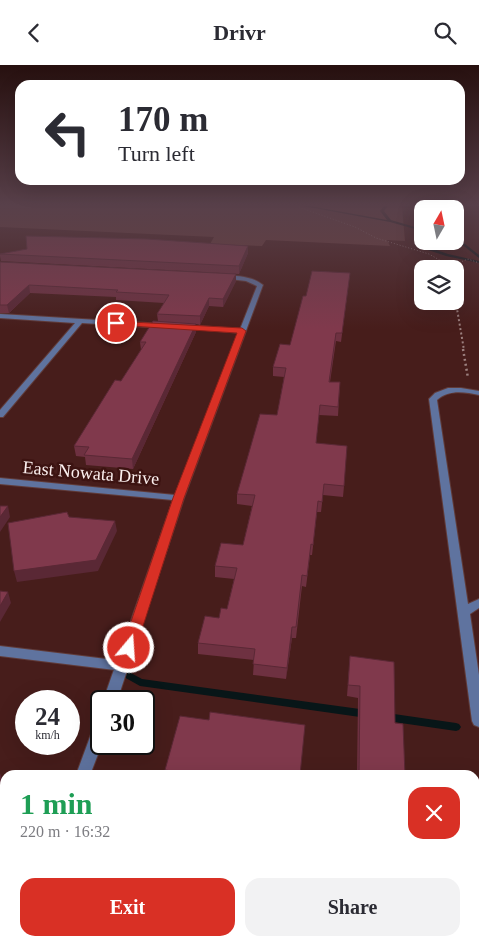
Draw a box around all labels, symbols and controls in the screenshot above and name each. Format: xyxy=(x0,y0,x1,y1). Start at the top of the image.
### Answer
icon: back xyxy=(20,19,48,47)
icon: search xyxy=(431,19,459,47)
text: Drivr xyxy=(213,20,266,45)
icon: left xyxy=(35,100,100,165)
text: 170 m xyxy=(118,100,208,139)
text: Turn left xyxy=(118,141,195,166)
north arrow xyxy=(414,200,464,250)
map controls xyxy=(414,200,464,310)
button: layers xyxy=(414,260,464,310)
pin xyxy=(95,302,137,344)
icon: arrive xyxy=(102,309,130,337)
street label: East Nowata Drive xyxy=(22,457,160,489)
position arrow xyxy=(102,621,154,673)
speed limit sign: 30 xyxy=(90,690,155,755)
text: 24 xyxy=(35,703,60,730)
text: km/h xyxy=(35,728,60,742)
text: 1 min xyxy=(20,787,93,820)
button: close xyxy=(408,787,460,839)
text: 220 m · 16:32 xyxy=(20,823,110,840)
button: Exit xyxy=(20,878,235,936)
button: Share xyxy=(245,878,460,936)

